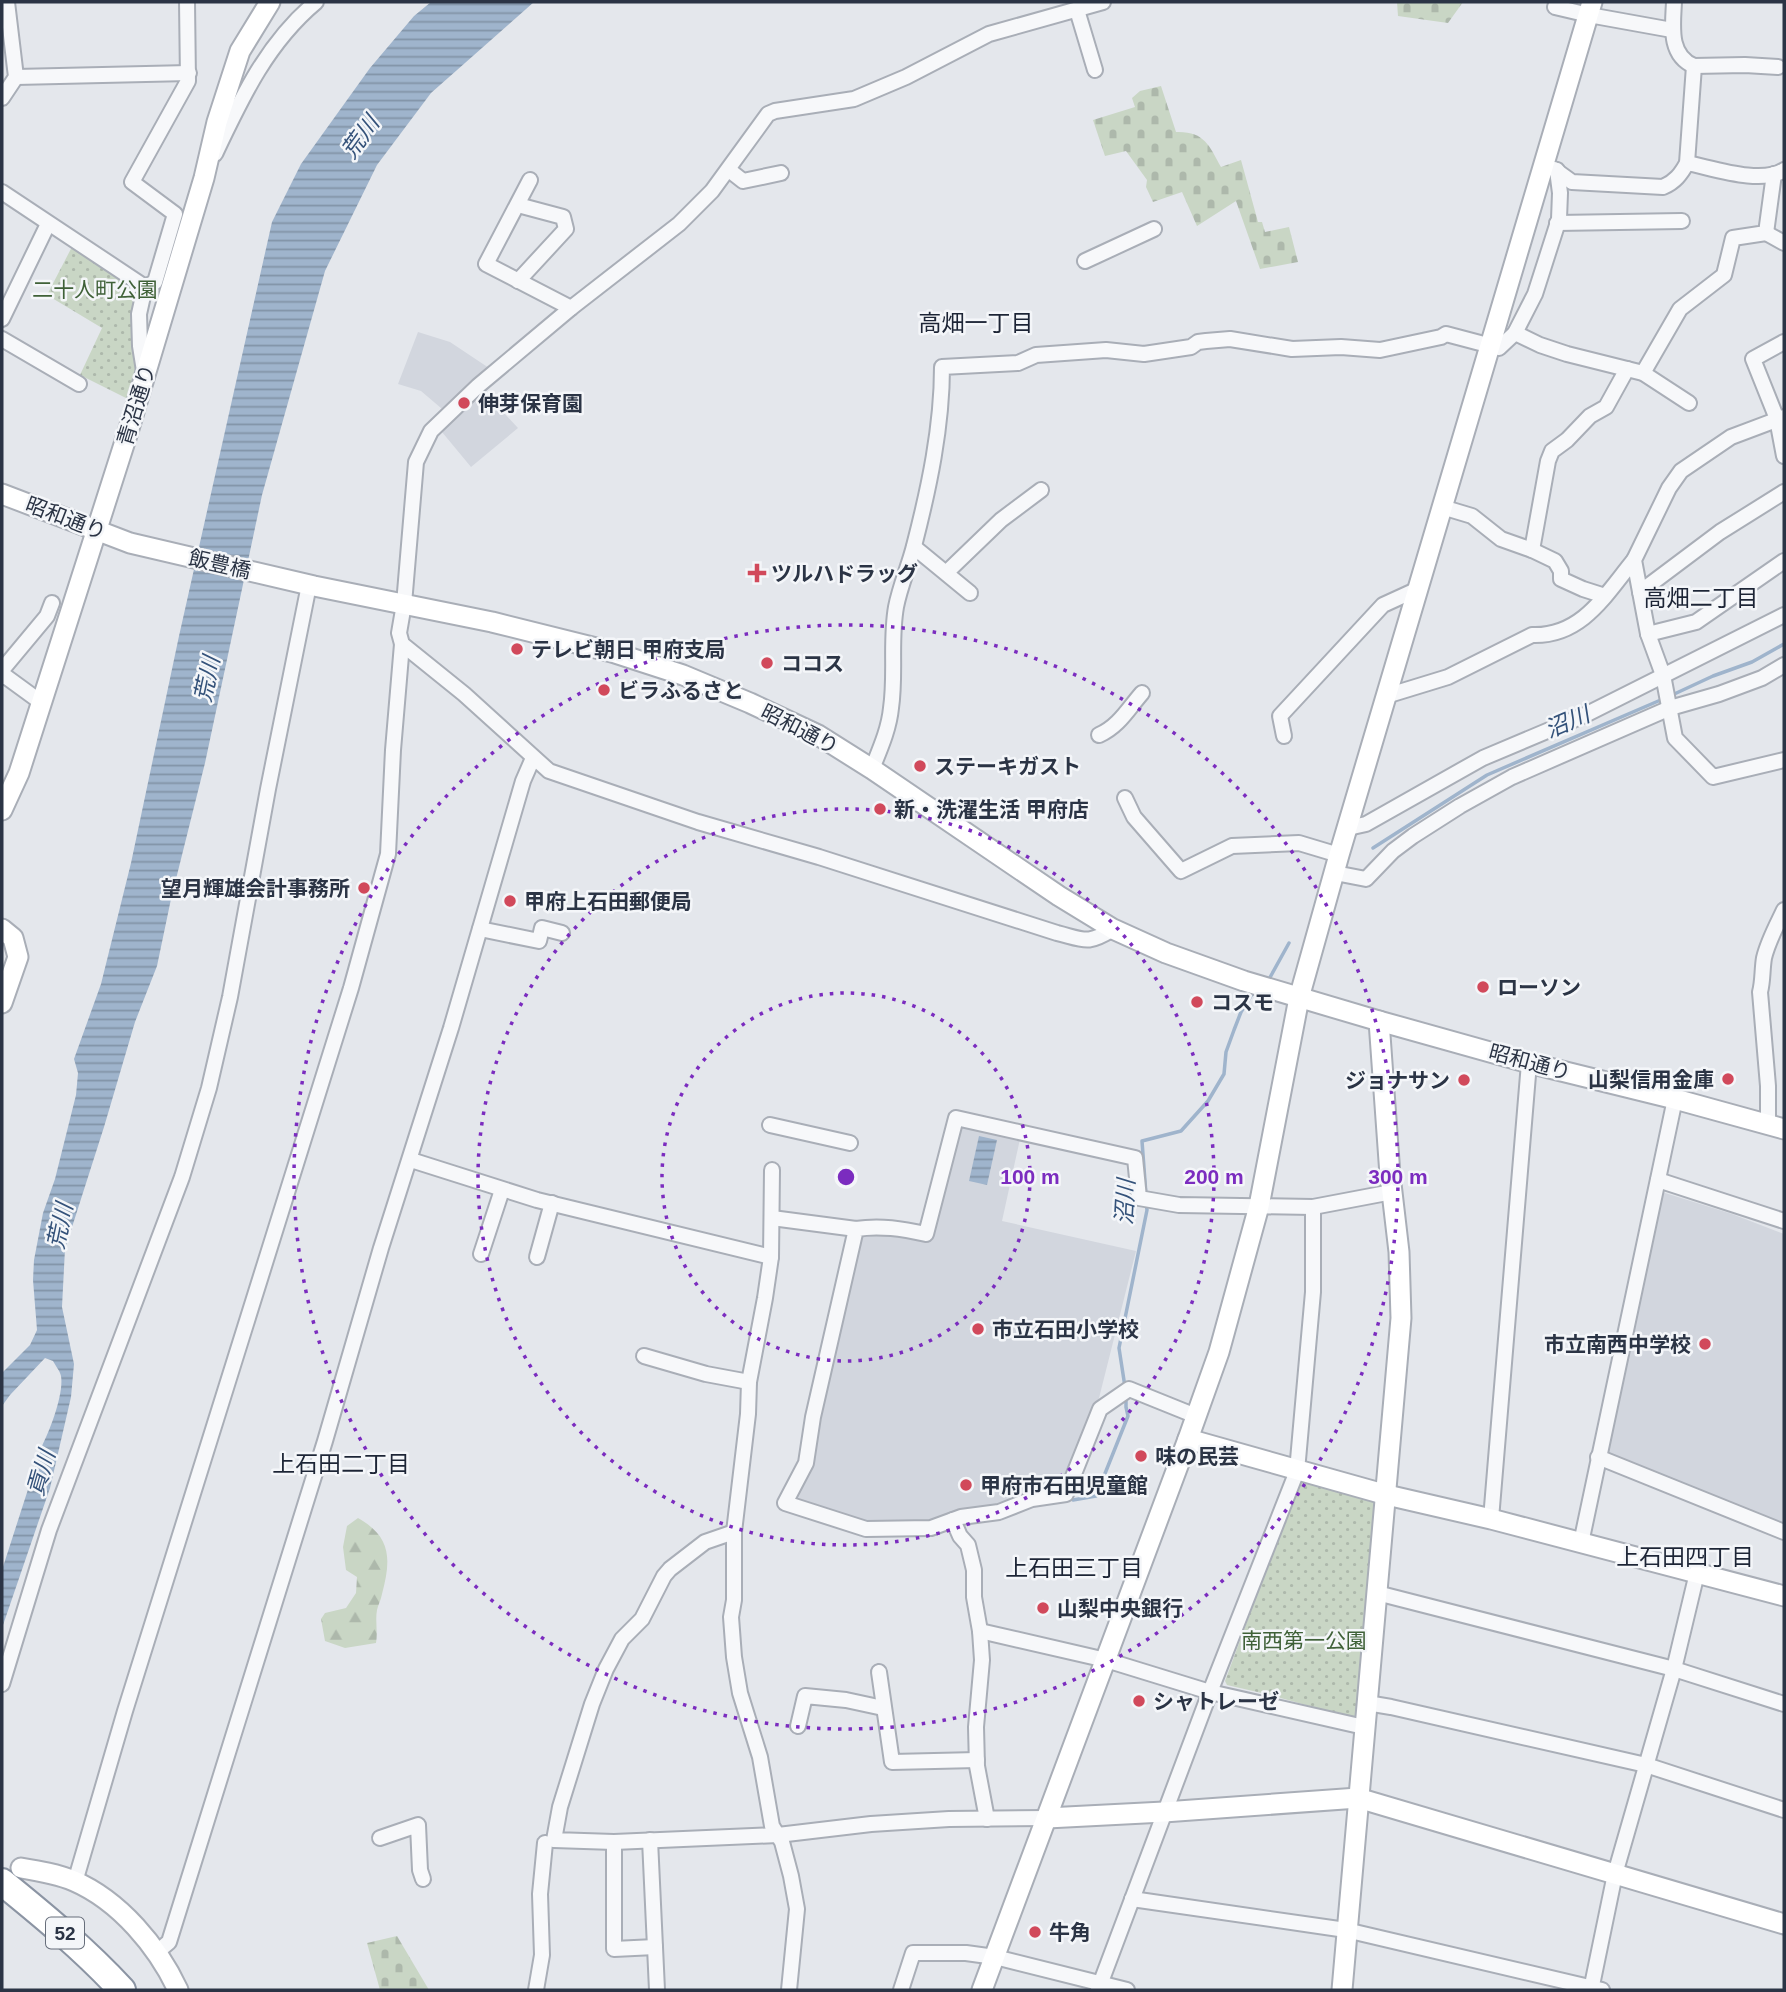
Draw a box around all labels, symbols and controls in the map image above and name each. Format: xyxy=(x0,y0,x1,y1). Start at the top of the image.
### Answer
water label: 荒川 xyxy=(336,108,386,163)
park label: 二十人町公園 xyxy=(32,278,158,301)
district label: 高畑一丁目 xyxy=(919,310,1034,336)
street label: 青沼通り xyxy=(113,361,159,449)
place label: 伸芽保育園 xyxy=(478,392,583,415)
marker: 伸芽保育園 xyxy=(456,395,472,411)
street label: 昭和通り xyxy=(23,492,109,544)
street label: 飯豊橋 xyxy=(187,546,253,582)
place label: ツルハドラッグ xyxy=(771,562,918,585)
marker: ツルハドラッグ xyxy=(749,565,765,581)
district label: 高畑二丁目 xyxy=(1644,585,1759,611)
place label: テレビ朝日 甲府支局 xyxy=(531,638,726,661)
marker: テレビ朝日 甲府支局 xyxy=(509,641,525,657)
water label: 荒川 xyxy=(190,651,225,704)
place label: ココス xyxy=(781,652,844,675)
marker: ココス xyxy=(759,655,775,671)
place label: ビラふるさと xyxy=(618,679,744,702)
marker: ビラふるさと xyxy=(596,682,612,698)
street label: 昭和通り xyxy=(757,700,843,758)
water label: 沼川 xyxy=(1541,700,1596,743)
place label: ステーキガスト xyxy=(934,755,1081,778)
marker: ステーキガスト xyxy=(912,758,928,774)
place label: 新・洗濯生活 甲府店 xyxy=(894,798,1089,821)
marker: 新・洗濯生活 甲府店 xyxy=(872,801,888,817)
place label: 望月輝雄会計事務所 xyxy=(161,877,350,900)
marker: 望月輝雄会計事務所 xyxy=(356,880,372,896)
place label: 甲府上石田郵便局 xyxy=(524,890,692,913)
marker: 甲府上石田郵便局 xyxy=(502,893,518,909)
place label: ローソン xyxy=(1497,976,1581,999)
marker: ローソン xyxy=(1475,979,1491,995)
place label: コスモ xyxy=(1211,991,1274,1014)
marker: コスモ xyxy=(1189,994,1205,1010)
street label: 昭和通り xyxy=(1486,1040,1574,1084)
place label: 山梨信用金庫 xyxy=(1588,1068,1714,1091)
place label: ジョナサン xyxy=(1345,1069,1450,1092)
marker: 山梨信用金庫 xyxy=(1720,1071,1736,1087)
marker: ジョナサン xyxy=(1456,1072,1472,1088)
centre of rings xyxy=(834,1165,858,1189)
text: 100 m xyxy=(1000,1165,1060,1188)
text: 200 m xyxy=(1184,1165,1244,1188)
text: 300 m xyxy=(1368,1165,1428,1188)
water label: 沼川 xyxy=(1111,1175,1139,1226)
water label: 荒川 xyxy=(43,1198,78,1251)
place label: 市立石田小学校 xyxy=(992,1318,1139,1341)
marker: 市立石田小学校 xyxy=(970,1321,986,1337)
place label: 市立南西中学校 xyxy=(1544,1333,1691,1356)
marker: 市立南西中学校 xyxy=(1697,1336,1713,1352)
water label: 貢川 xyxy=(22,1444,61,1499)
place label: 味の民芸 xyxy=(1155,1445,1239,1468)
marker: 味の民芸 xyxy=(1133,1448,1149,1464)
district label: 上石田二丁目 xyxy=(272,1451,410,1477)
place label: 甲府市石田児童館 xyxy=(980,1474,1148,1497)
marker: 甲府市石田児童館 xyxy=(958,1477,974,1493)
district label: 上石田四丁目 xyxy=(1616,1544,1754,1570)
district label: 上石田三丁目 xyxy=(1005,1555,1143,1581)
place label: 山梨中央銀行 xyxy=(1057,1597,1183,1620)
marker: 山梨中央銀行 xyxy=(1035,1600,1051,1616)
park label: 南西第一公園 xyxy=(1241,1629,1367,1652)
place label: シャトレーゼ xyxy=(1153,1690,1279,1713)
marker: シャトレーゼ xyxy=(1131,1693,1147,1709)
road number: 52 xyxy=(46,1918,84,1949)
place label: 牛角 xyxy=(1049,1921,1091,1944)
marker: 牛角 xyxy=(1027,1924,1043,1940)

